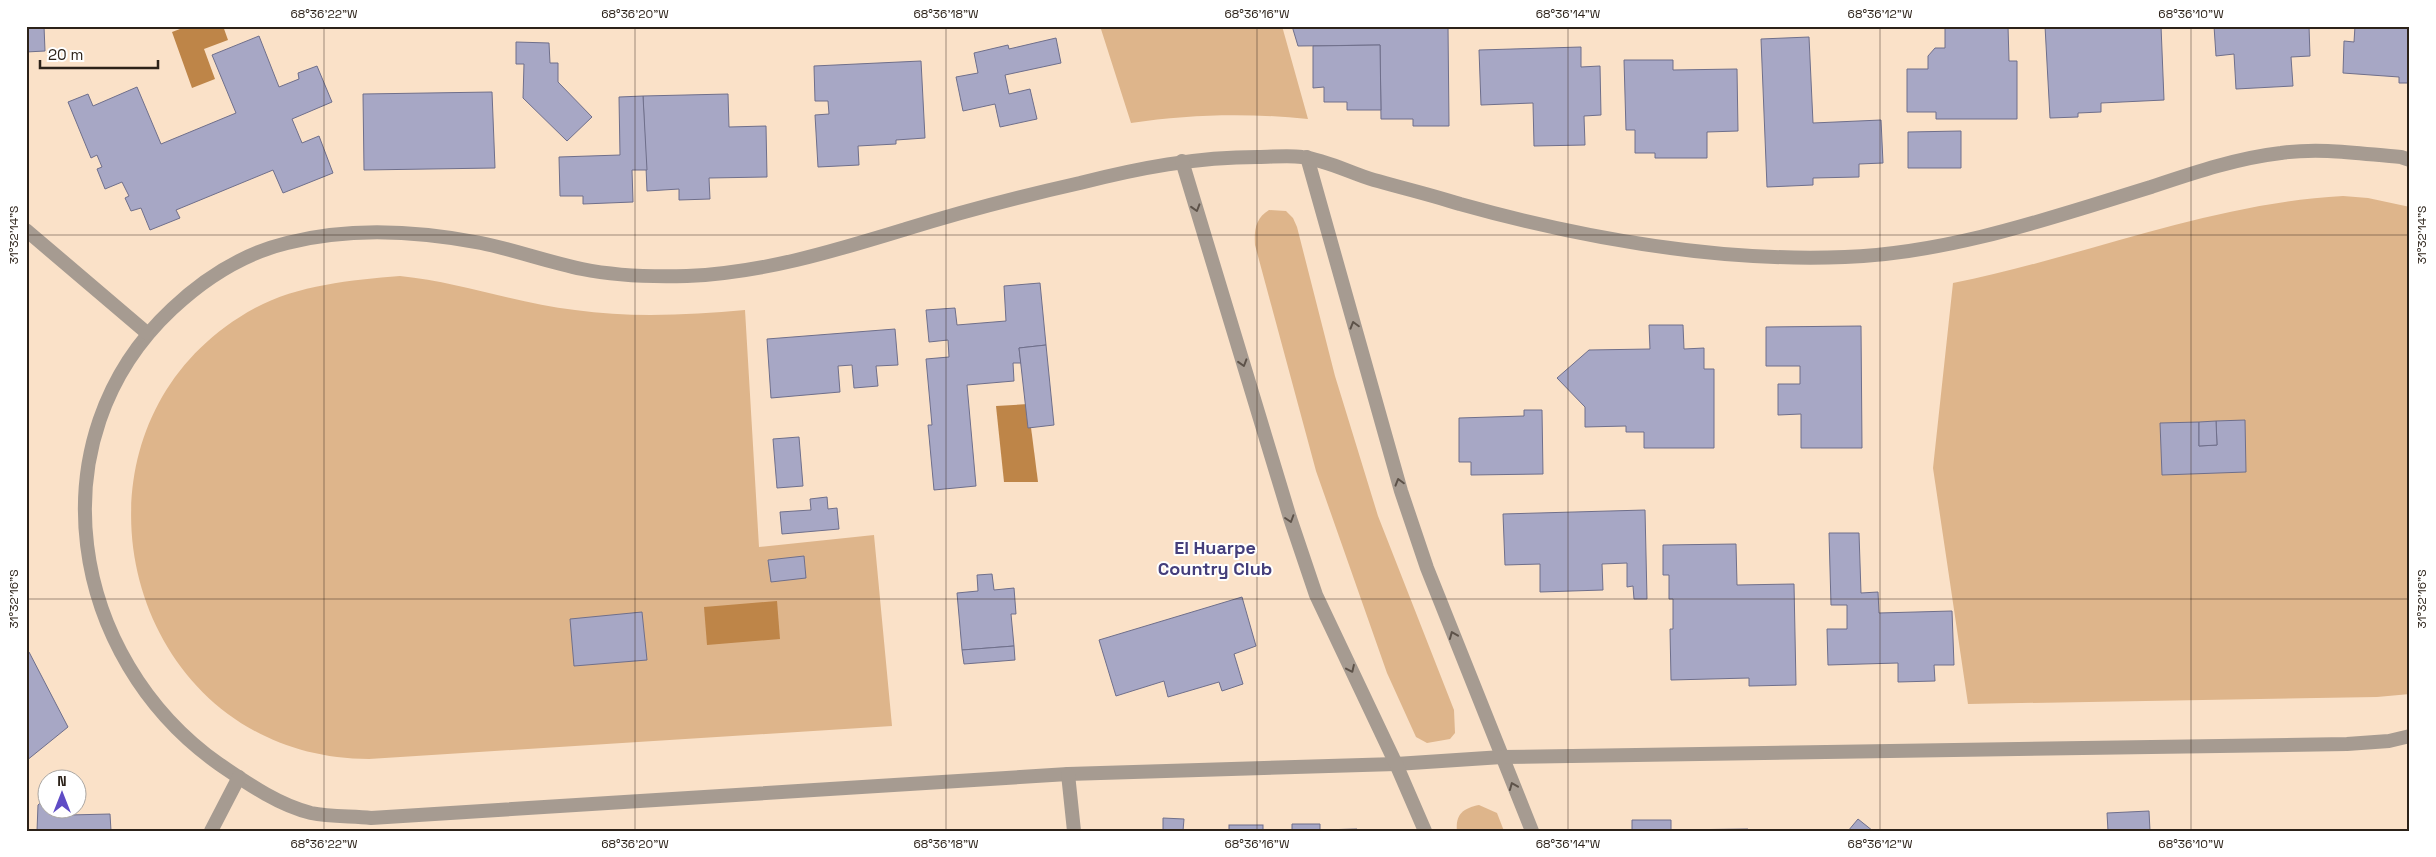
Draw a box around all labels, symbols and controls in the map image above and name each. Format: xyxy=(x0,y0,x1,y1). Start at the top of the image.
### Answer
text: 68°36'22"W xyxy=(290,6,358,22)
text: 68°36'20"W xyxy=(601,6,669,22)
text: 68°36'18"W xyxy=(913,6,979,22)
text: 68°36'16"W xyxy=(1225,6,1290,22)
text: 68°36'14"W xyxy=(1536,6,1601,22)
text: 68°36'12"W xyxy=(1848,6,1913,22)
text: 68°36'10"W xyxy=(2158,6,2224,22)
scale bar xyxy=(40,38,158,70)
text: 20 m xyxy=(48,45,83,64)
one-way arrow xyxy=(1190,203,1200,211)
text: 31°32'14"S xyxy=(6,206,22,264)
text: 31°32'14"S xyxy=(2414,206,2430,264)
one-way arrow xyxy=(1350,322,1360,330)
one-way arrow xyxy=(1238,359,1248,367)
one-way arrow xyxy=(1394,478,1404,486)
one-way arrow xyxy=(1285,514,1295,522)
district label: El Huarpe Country Club xyxy=(1158,536,1272,580)
text: 31°32'16"S xyxy=(6,570,22,628)
text: 31°32'16"S xyxy=(2414,570,2430,628)
one-way arrow xyxy=(1449,631,1459,639)
one-way arrow xyxy=(1345,664,1355,673)
north arrow xyxy=(38,770,88,820)
text: N xyxy=(57,772,67,790)
one-way arrow xyxy=(1509,782,1520,791)
text: 68°36'22"W xyxy=(290,836,358,852)
text: 68°36'20"W xyxy=(601,836,669,852)
text: 68°36'18"W xyxy=(913,836,979,852)
text: 68°36'16"W xyxy=(1225,836,1290,852)
text: 68°36'14"W xyxy=(1536,836,1601,852)
text: 68°36'12"W xyxy=(1848,836,1913,852)
text: 68°36'10"W xyxy=(2158,836,2224,852)

